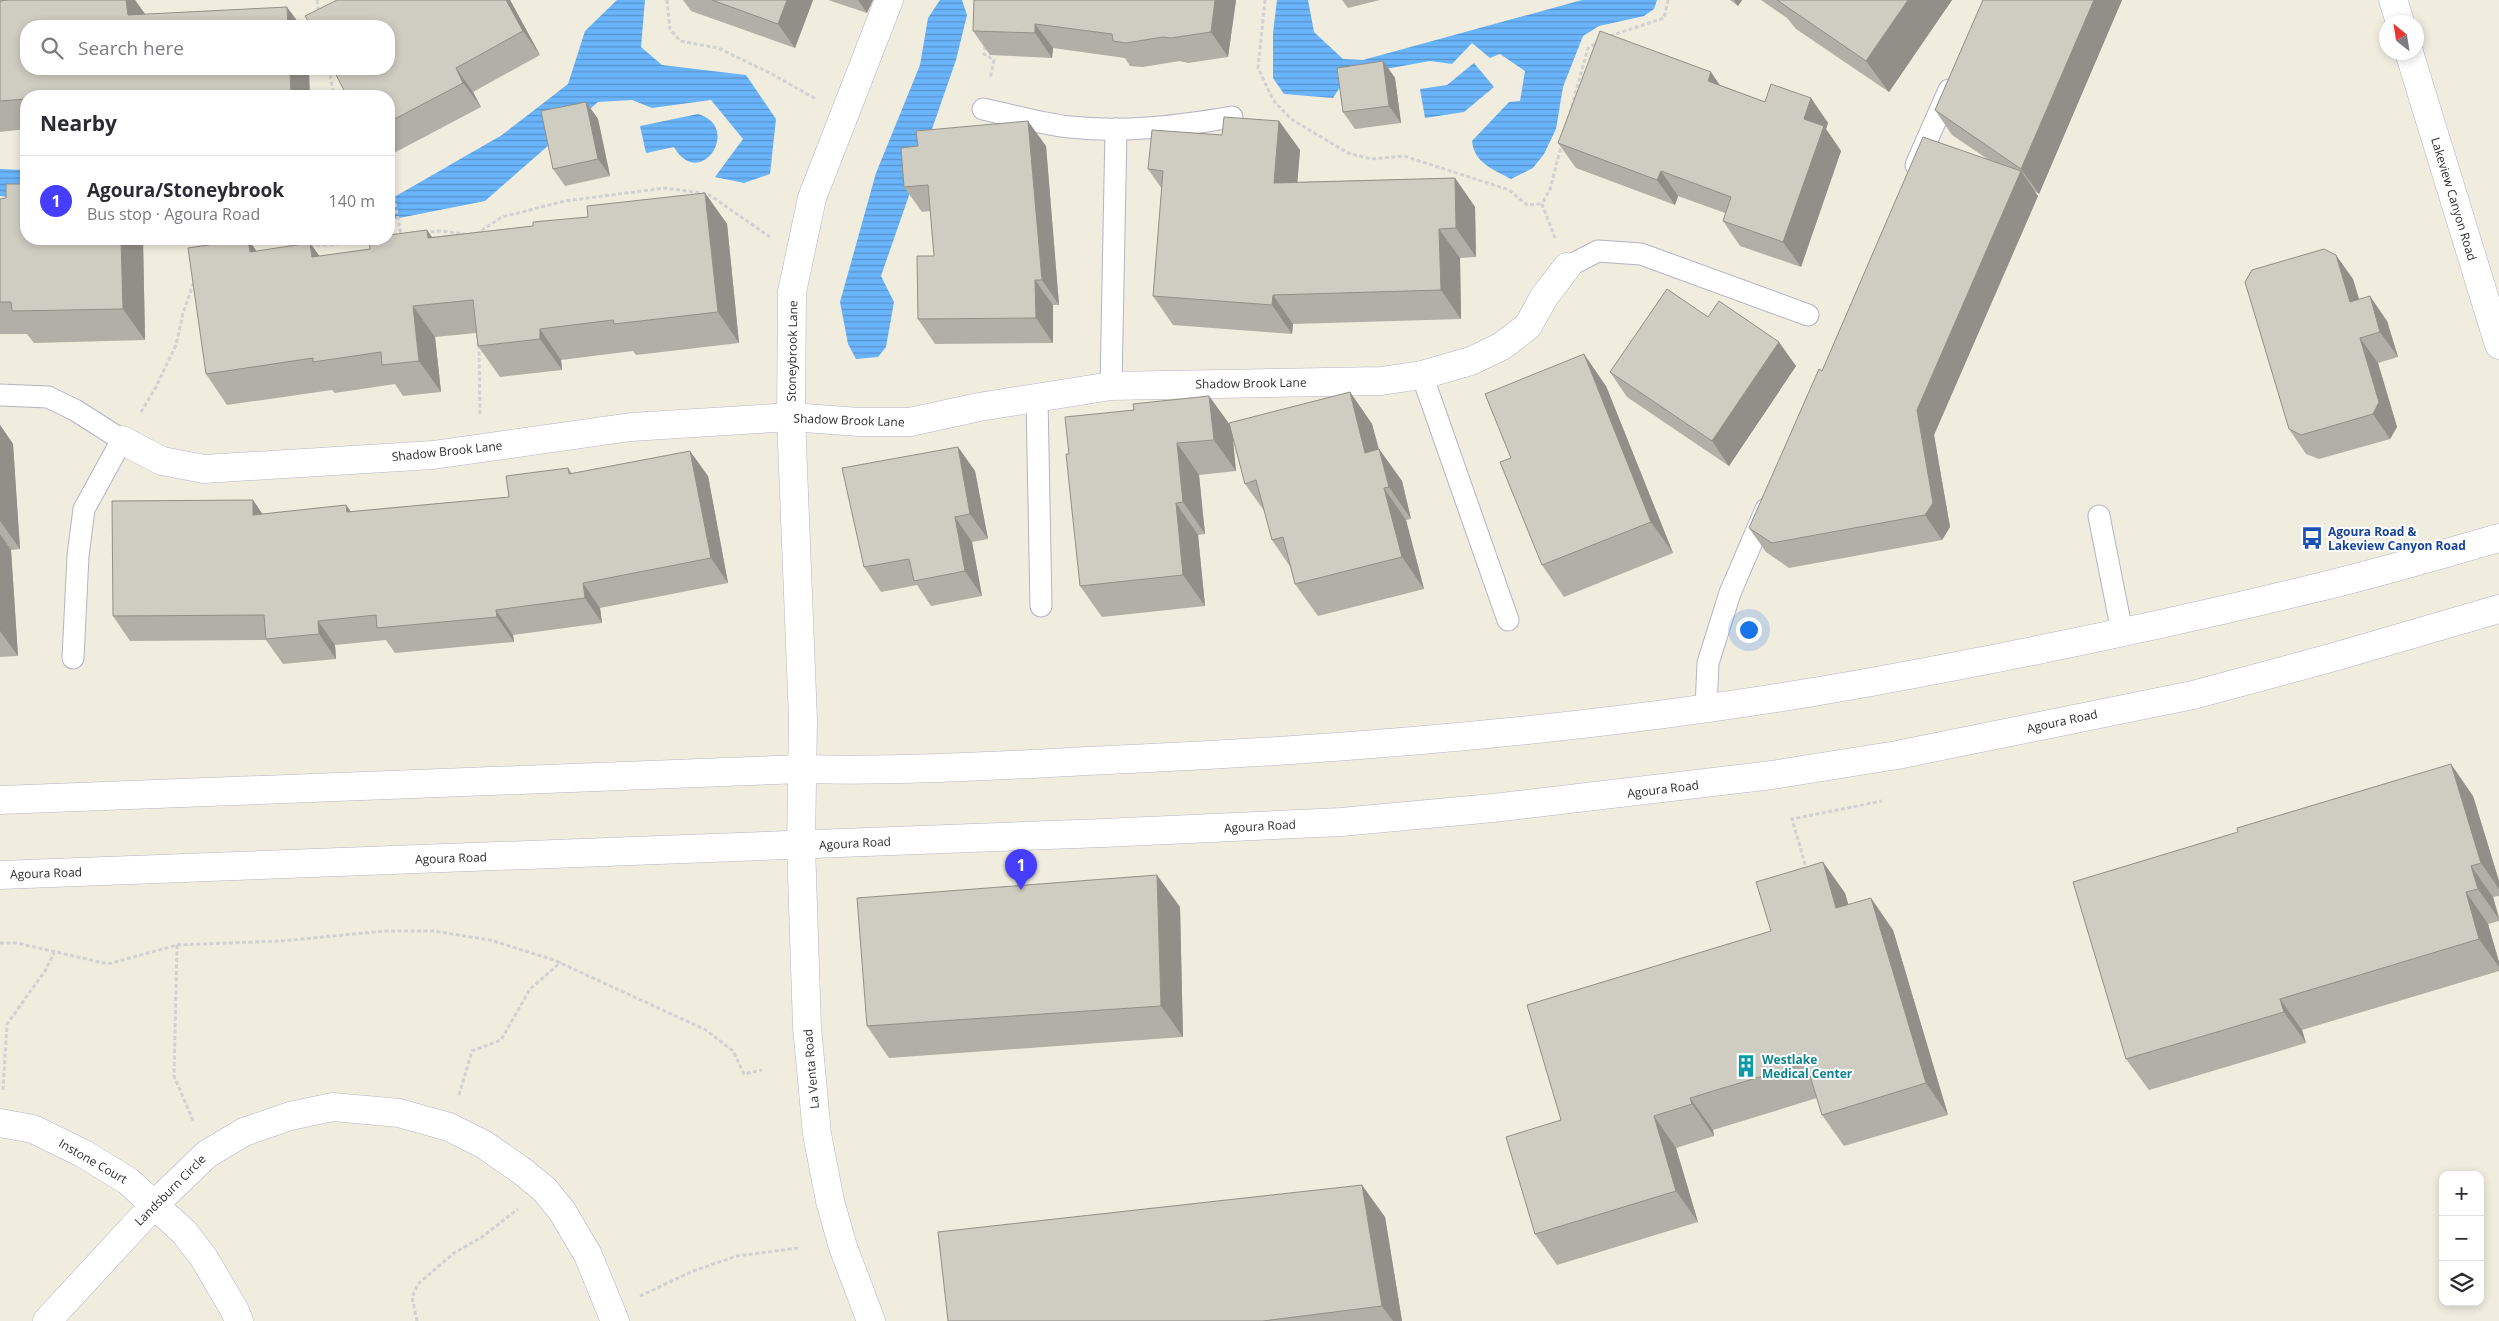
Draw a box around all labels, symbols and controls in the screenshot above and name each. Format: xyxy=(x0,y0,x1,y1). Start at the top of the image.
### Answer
north arrow xyxy=(2379,15,2424,60)
search box xyxy=(20,20,395,75)
icon: search xyxy=(38,34,66,62)
text: Search here xyxy=(78,35,184,61)
text: Nearby xyxy=(40,109,117,137)
street label: Lakeview Canyon Road xyxy=(2427,135,2481,263)
text: Agoura/Stoneybrook xyxy=(87,177,284,203)
text: 1 xyxy=(51,190,61,212)
text: 140 m xyxy=(329,190,375,212)
text: Bus stop · Agoura Road xyxy=(87,203,260,225)
street label: Stoneybrook Lane xyxy=(783,300,801,402)
street label: Shadow Brook Lane xyxy=(1195,374,1307,392)
street label: Shadow Brook Lane xyxy=(793,410,905,430)
street label: Shadow Brook Lane xyxy=(391,437,503,465)
place label: Agoura Road & Lakeview Canyon Road xyxy=(2328,523,2466,554)
bus stop icon: Agoura Road & Lakeview Canyon Road xyxy=(2299,525,2325,551)
your location xyxy=(1736,617,1762,643)
street label: Agoura Road xyxy=(2025,705,2099,737)
street label: Agoura Road xyxy=(1626,776,1700,802)
street label: Agoura Road xyxy=(1224,816,1296,836)
street label: Agoura Road xyxy=(819,833,891,853)
street label: Agoura Road xyxy=(415,848,487,868)
pin: 1 xyxy=(1005,849,1037,890)
street label: Agoura Road xyxy=(10,863,82,883)
street label: La Venta Road xyxy=(799,1028,823,1110)
place label: Westlake Medical Center xyxy=(1762,1051,1853,1082)
building icon: Westlake Medical Center xyxy=(1733,1053,1759,1079)
street label: Instone Court xyxy=(56,1135,130,1187)
street label: Landsburn Circle xyxy=(131,1150,210,1229)
map controls xyxy=(2439,1171,2484,1306)
button: + xyxy=(2439,1171,2484,1216)
button: − xyxy=(2439,1216,2484,1261)
button: layers xyxy=(2439,1261,2484,1306)

